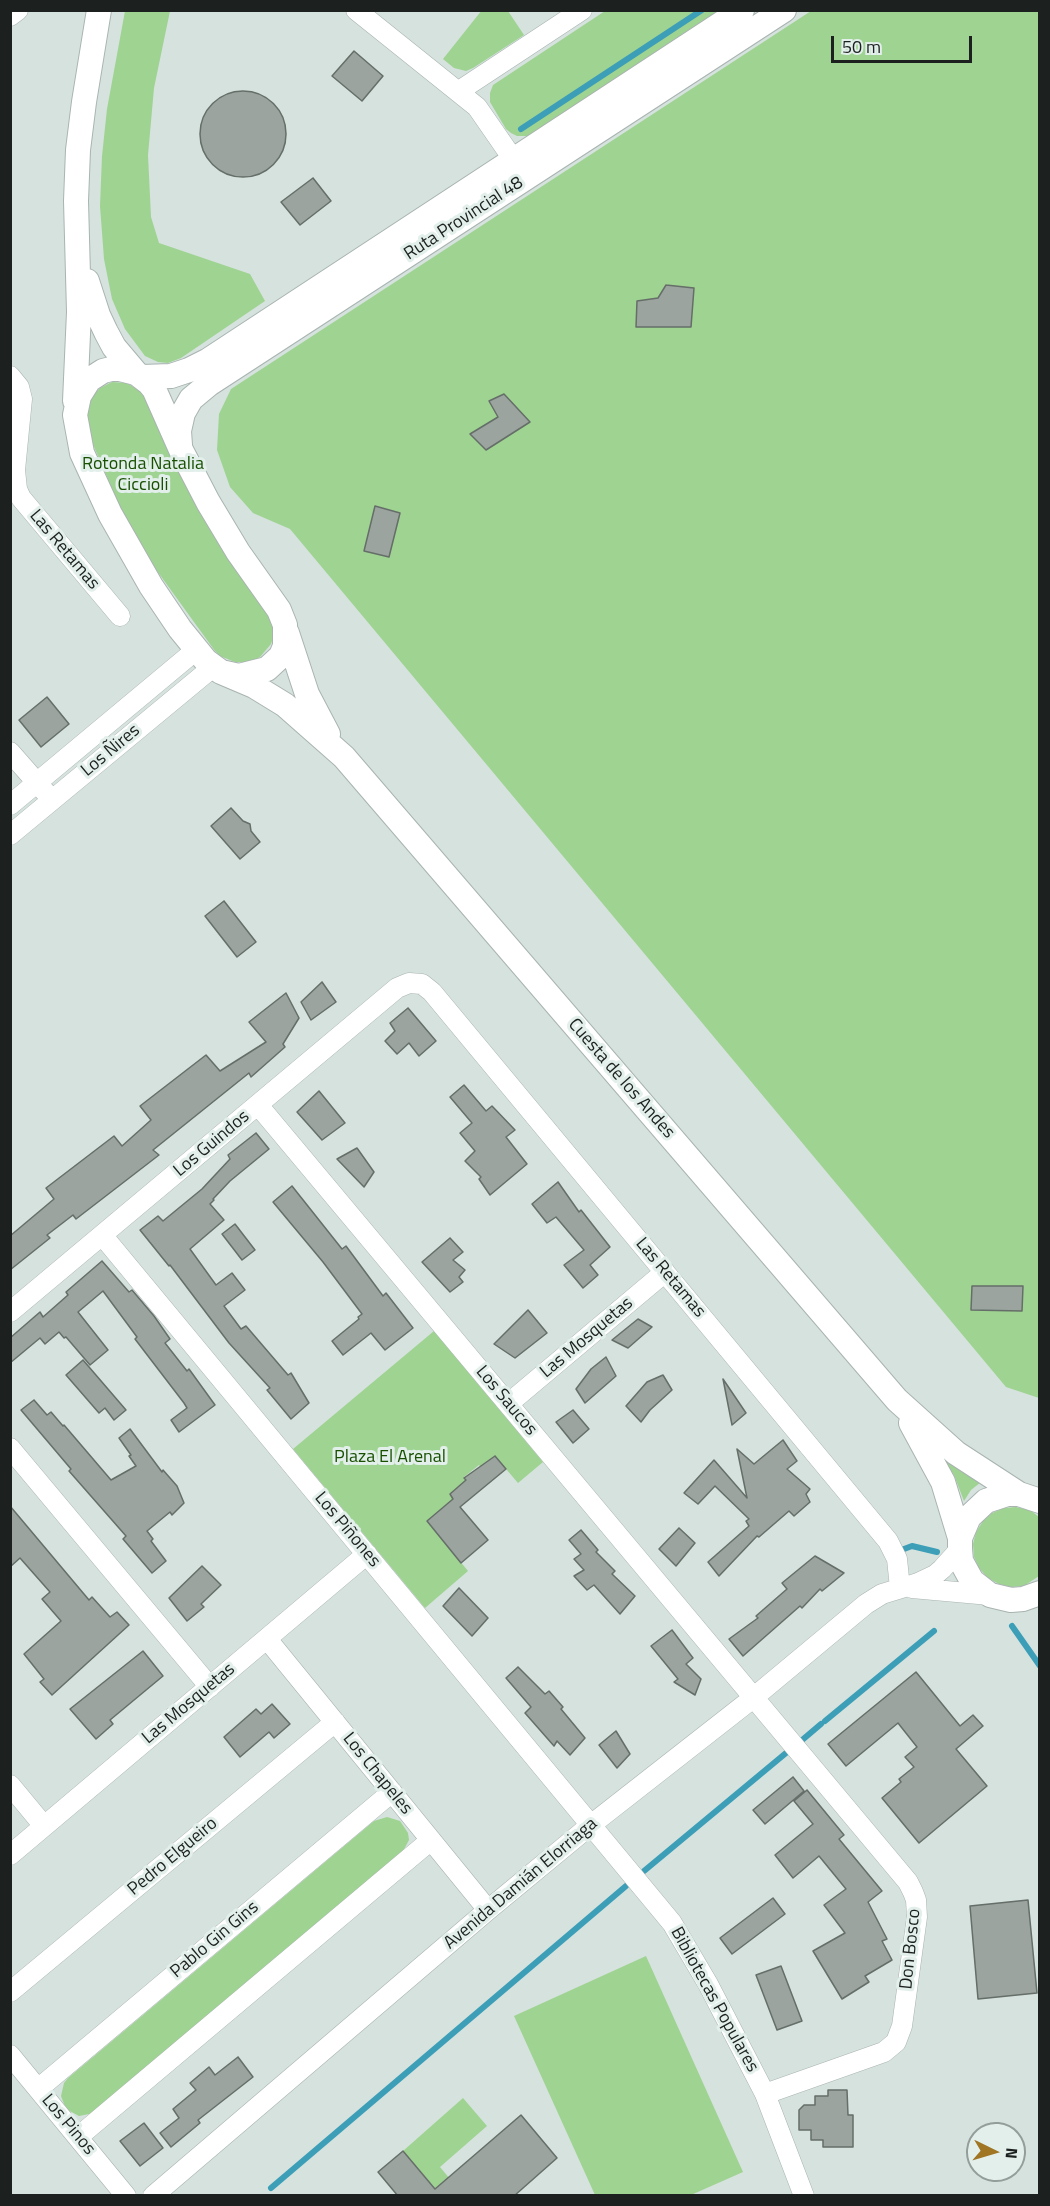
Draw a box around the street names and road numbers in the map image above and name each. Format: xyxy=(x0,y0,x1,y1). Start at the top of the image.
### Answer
street label: Ruta Provincial 48 xyxy=(401,173,527,265)
street label: Las Retamas xyxy=(24,506,104,594)
street label: Los Ñires xyxy=(77,720,145,782)
street label: Cuesta de los Andes xyxy=(563,1015,679,1143)
street label: Los Guindos xyxy=(170,1106,254,1182)
street label: Las Retamas xyxy=(630,1234,710,1322)
street label: Las Mosquetas xyxy=(536,1293,638,1383)
street label: Los Saucos xyxy=(471,1362,541,1440)
street label: Los Piñones xyxy=(309,1488,385,1572)
street label: Las Mosquetas xyxy=(138,1659,240,1749)
street label: Los Chapeles xyxy=(337,1729,417,1819)
street label: Pedro Elgueiro xyxy=(124,1813,222,1901)
street label: Avenida Damián Elorriaga xyxy=(440,1813,602,1955)
street label: Pablo Gin Gins xyxy=(167,1897,263,1983)
street label: Don Bosco xyxy=(896,1908,926,1990)
street label: Bibliotecas Populares xyxy=(665,1924,763,2076)
street label: Los Pinos xyxy=(36,2090,100,2160)

